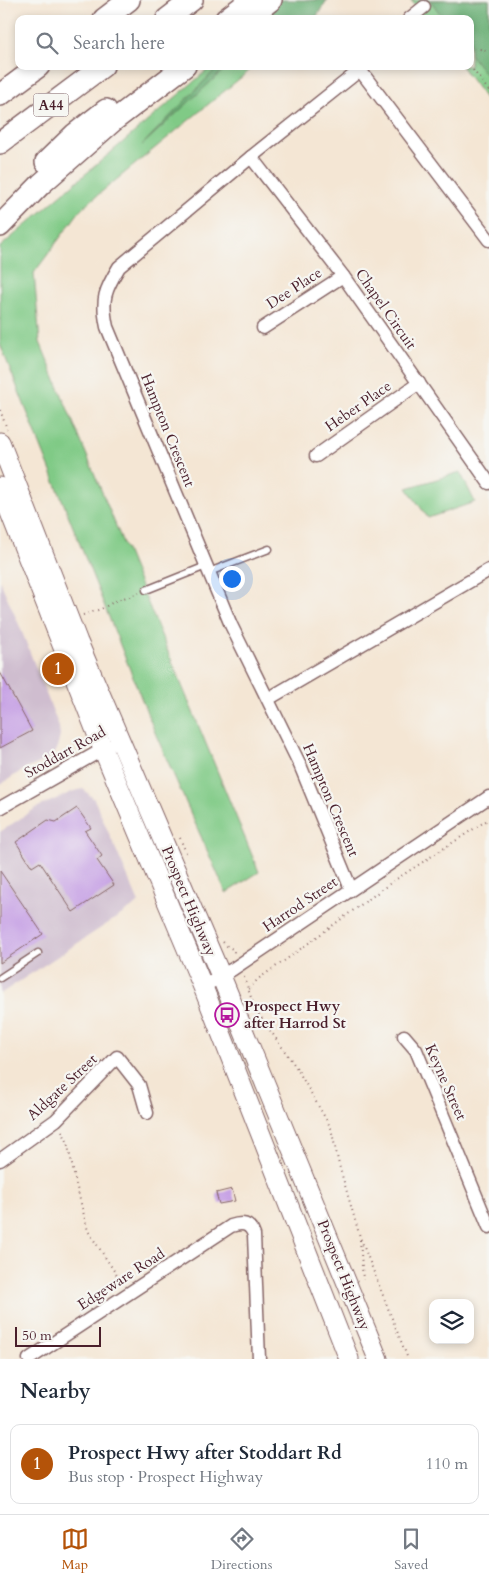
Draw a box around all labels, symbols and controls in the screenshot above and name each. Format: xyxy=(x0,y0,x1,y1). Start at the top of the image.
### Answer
search box xyxy=(15,15,474,70)
icon: search xyxy=(33,29,61,57)
text: Search here xyxy=(73,30,165,56)
road number: A44 xyxy=(34,94,68,116)
street label: Dee Place xyxy=(262,262,326,313)
street label: Chapel Circuit xyxy=(351,265,421,353)
street label: Hampton Crescent xyxy=(136,370,200,490)
street label: Heber Place xyxy=(321,376,395,436)
your location xyxy=(219,566,245,592)
pin: 1 xyxy=(42,650,74,688)
street label: Stoddart Road xyxy=(21,721,109,783)
street label: Hampton Crescent xyxy=(298,741,364,860)
street label: Prospect Highway xyxy=(157,843,221,959)
street label: Harrod Street xyxy=(259,871,342,936)
place label: Prospect Hwy after Harrod St xyxy=(244,996,347,1033)
bus stop icon: Prospect Hwy after Harrod St xyxy=(214,1002,240,1028)
street label: Keyne Street xyxy=(420,1041,472,1123)
street label: Aldgate Street xyxy=(23,1049,102,1125)
street label: Prospect Highway xyxy=(313,1217,375,1333)
street label: Edgeware Road xyxy=(74,1243,168,1315)
map controls xyxy=(429,1299,474,1344)
button: layers xyxy=(429,1299,474,1344)
scale bar xyxy=(15,1324,101,1347)
text: 50 m xyxy=(22,1326,52,1345)
text: Nearby xyxy=(20,1377,91,1406)
text: Prospect Hwy after Stoddart Rd xyxy=(68,1440,342,1466)
text: 1 xyxy=(33,1453,41,1475)
text: 110 m xyxy=(426,1453,468,1475)
text: Bus stop · Prospect Highway xyxy=(68,1466,263,1488)
tab: Map xyxy=(61,1525,89,1574)
tab: Directions xyxy=(211,1525,272,1574)
tab: Saved xyxy=(394,1525,428,1574)

